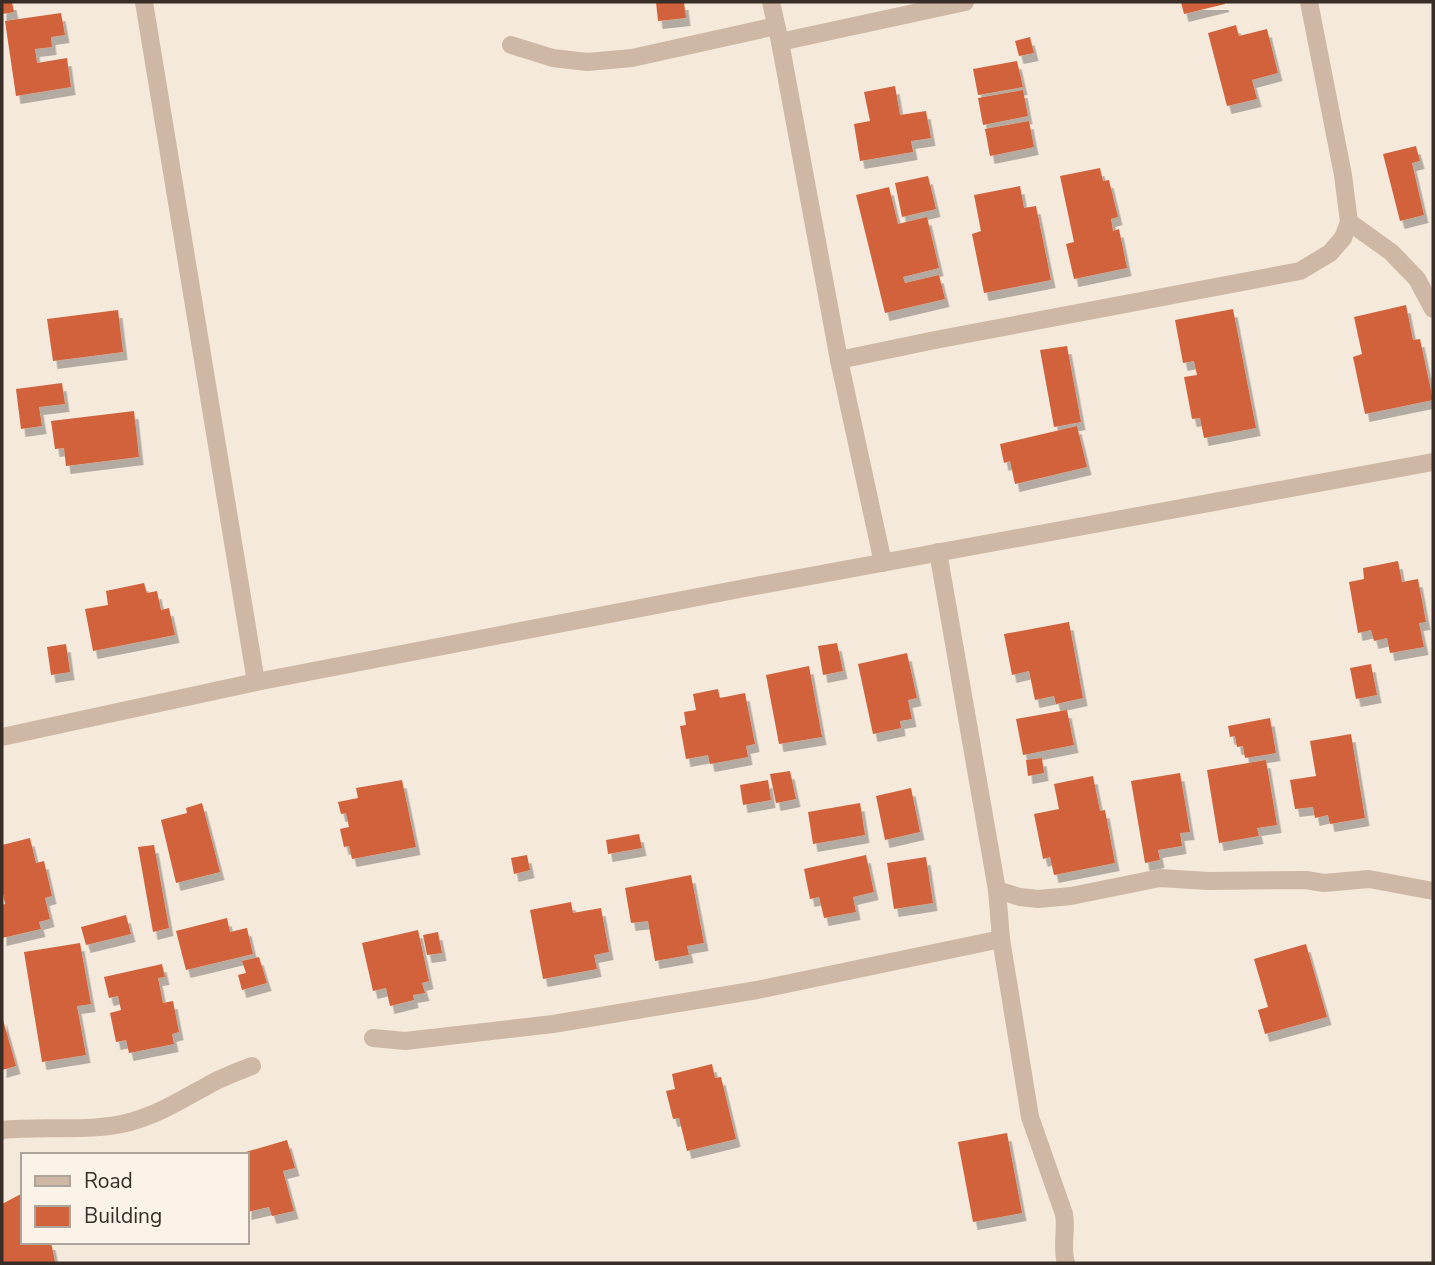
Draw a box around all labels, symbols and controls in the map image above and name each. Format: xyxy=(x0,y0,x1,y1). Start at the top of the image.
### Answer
legend xyxy=(21,1153,248,1244)
text: Road xyxy=(84,1167,133,1195)
text: Building xyxy=(84,1202,162,1230)

